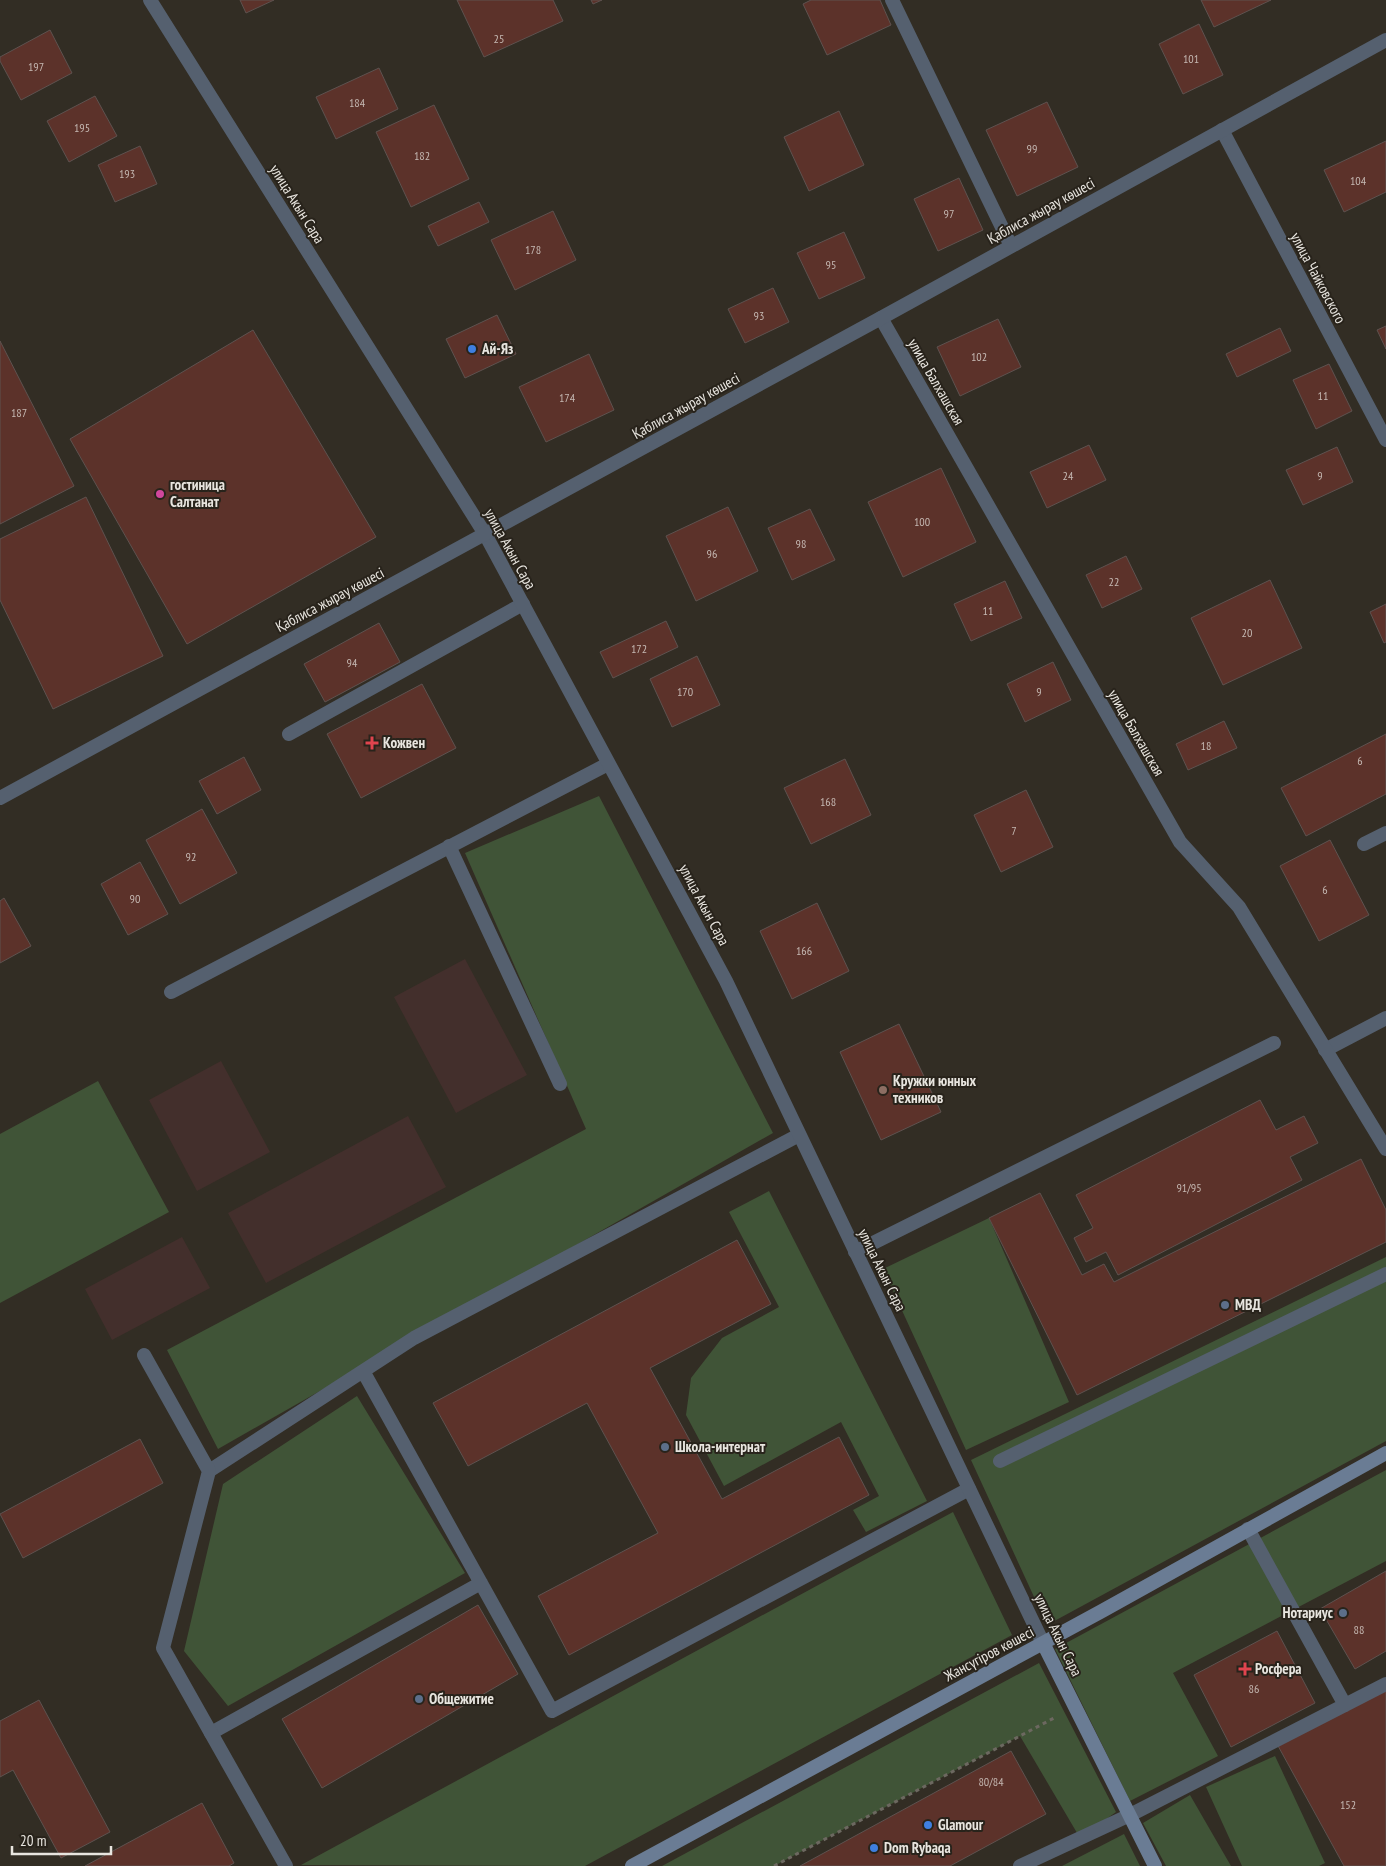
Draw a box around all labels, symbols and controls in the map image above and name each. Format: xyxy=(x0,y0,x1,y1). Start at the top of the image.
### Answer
house number: 25 xyxy=(494,31,504,46)
house number: 101 xyxy=(1183,51,1199,66)
house number: 197 xyxy=(28,59,44,74)
house number: 184 xyxy=(349,95,366,110)
house number: 195 xyxy=(74,120,90,135)
house number: 99 xyxy=(1027,141,1037,156)
house number: 182 xyxy=(414,148,430,163)
street label: улица Акын Сара xyxy=(266,161,329,247)
house number: 193 xyxy=(119,166,135,181)
street label: Қаблиса жырау көшесі xyxy=(984,173,1098,248)
house number: 104 xyxy=(1350,173,1367,188)
house number: 97 xyxy=(944,206,954,221)
street label: улица Чайковского xyxy=(1287,229,1350,327)
house number: 178 xyxy=(525,242,541,257)
house number: 95 xyxy=(826,257,836,272)
house number: 93 xyxy=(754,308,764,323)
street label: улица Балхашская xyxy=(904,335,969,429)
place label: Ай-Яз xyxy=(481,339,513,358)
marker: Ай-Яз xyxy=(466,343,478,355)
house number: 102 xyxy=(971,349,987,364)
street label: Қаблиса жырау көшесі xyxy=(629,368,743,443)
house number: 11 xyxy=(1318,388,1328,403)
house number: 174 xyxy=(559,390,576,405)
house number: 187 xyxy=(11,405,27,420)
house number: 24 xyxy=(1063,468,1074,483)
house number: 9 xyxy=(1317,468,1323,483)
place label: гостиница Салтанат xyxy=(170,475,225,511)
marker: гостиница Салтанат xyxy=(154,488,166,500)
street label: улица Акын Сара xyxy=(480,505,540,593)
house number: 100 xyxy=(914,514,930,529)
house number: 98 xyxy=(796,536,806,551)
house number: 96 xyxy=(707,546,717,561)
street label: Қаблиса жырау көшесі xyxy=(272,563,387,636)
house number: 22 xyxy=(1109,574,1119,589)
house number: 11 xyxy=(983,603,993,618)
house number: 20 xyxy=(1242,625,1252,640)
house number: 172 xyxy=(631,641,647,656)
house number: 94 xyxy=(347,655,358,670)
house number: 170 xyxy=(677,684,693,699)
house number: 9 xyxy=(1036,684,1042,699)
street label: улица Балхашская xyxy=(1104,686,1169,780)
place label: Кожвен xyxy=(383,733,425,752)
marker: Кожвен xyxy=(365,736,379,750)
house number: 18 xyxy=(1201,738,1211,753)
house number: 6 xyxy=(1357,753,1363,768)
house number: 168 xyxy=(820,794,836,809)
house number: 7 xyxy=(1011,823,1017,838)
house number: 92 xyxy=(186,849,196,864)
street label: улица Акын Сара xyxy=(675,861,734,949)
house number: 6 xyxy=(1322,882,1328,897)
house number: 90 xyxy=(130,891,140,906)
house number: 166 xyxy=(796,943,812,958)
place label: Кружки юнных техников xyxy=(893,1071,976,1107)
marker: Кружки юнных техников xyxy=(877,1084,889,1096)
house number: 91/95 xyxy=(1176,1180,1202,1195)
street label: улица Акын Сара xyxy=(854,1225,911,1314)
place label: МВД xyxy=(1235,1295,1261,1314)
marker: МВД xyxy=(1219,1299,1231,1311)
place label: Школа-интернат xyxy=(675,1437,766,1456)
marker: Школа-интернат xyxy=(659,1441,671,1453)
street label: улица Акын Сара xyxy=(1030,1590,1087,1679)
place label: Нотариус xyxy=(1282,1603,1334,1622)
marker: Нотариус xyxy=(1337,1607,1349,1619)
street label: Жансүгіров көшесі xyxy=(940,1622,1037,1686)
house number: 88 xyxy=(1354,1622,1364,1637)
place label: Росфера xyxy=(1255,1659,1302,1678)
marker: Росфера xyxy=(1239,1663,1251,1675)
house number: 86 xyxy=(1249,1681,1259,1696)
place label: Общежитие xyxy=(429,1689,494,1708)
marker: Общежитие xyxy=(413,1693,425,1705)
house number: 80/84 xyxy=(978,1774,1004,1789)
house number: 152 xyxy=(1340,1797,1356,1812)
place label: Glamour xyxy=(938,1815,984,1834)
marker: Glamour xyxy=(922,1819,934,1831)
scale bar xyxy=(12,1824,111,1856)
text: 20 m xyxy=(20,1831,46,1850)
place label: Dom Rybaqa xyxy=(884,1838,951,1857)
marker: Dom Rybaqa xyxy=(868,1842,880,1854)

